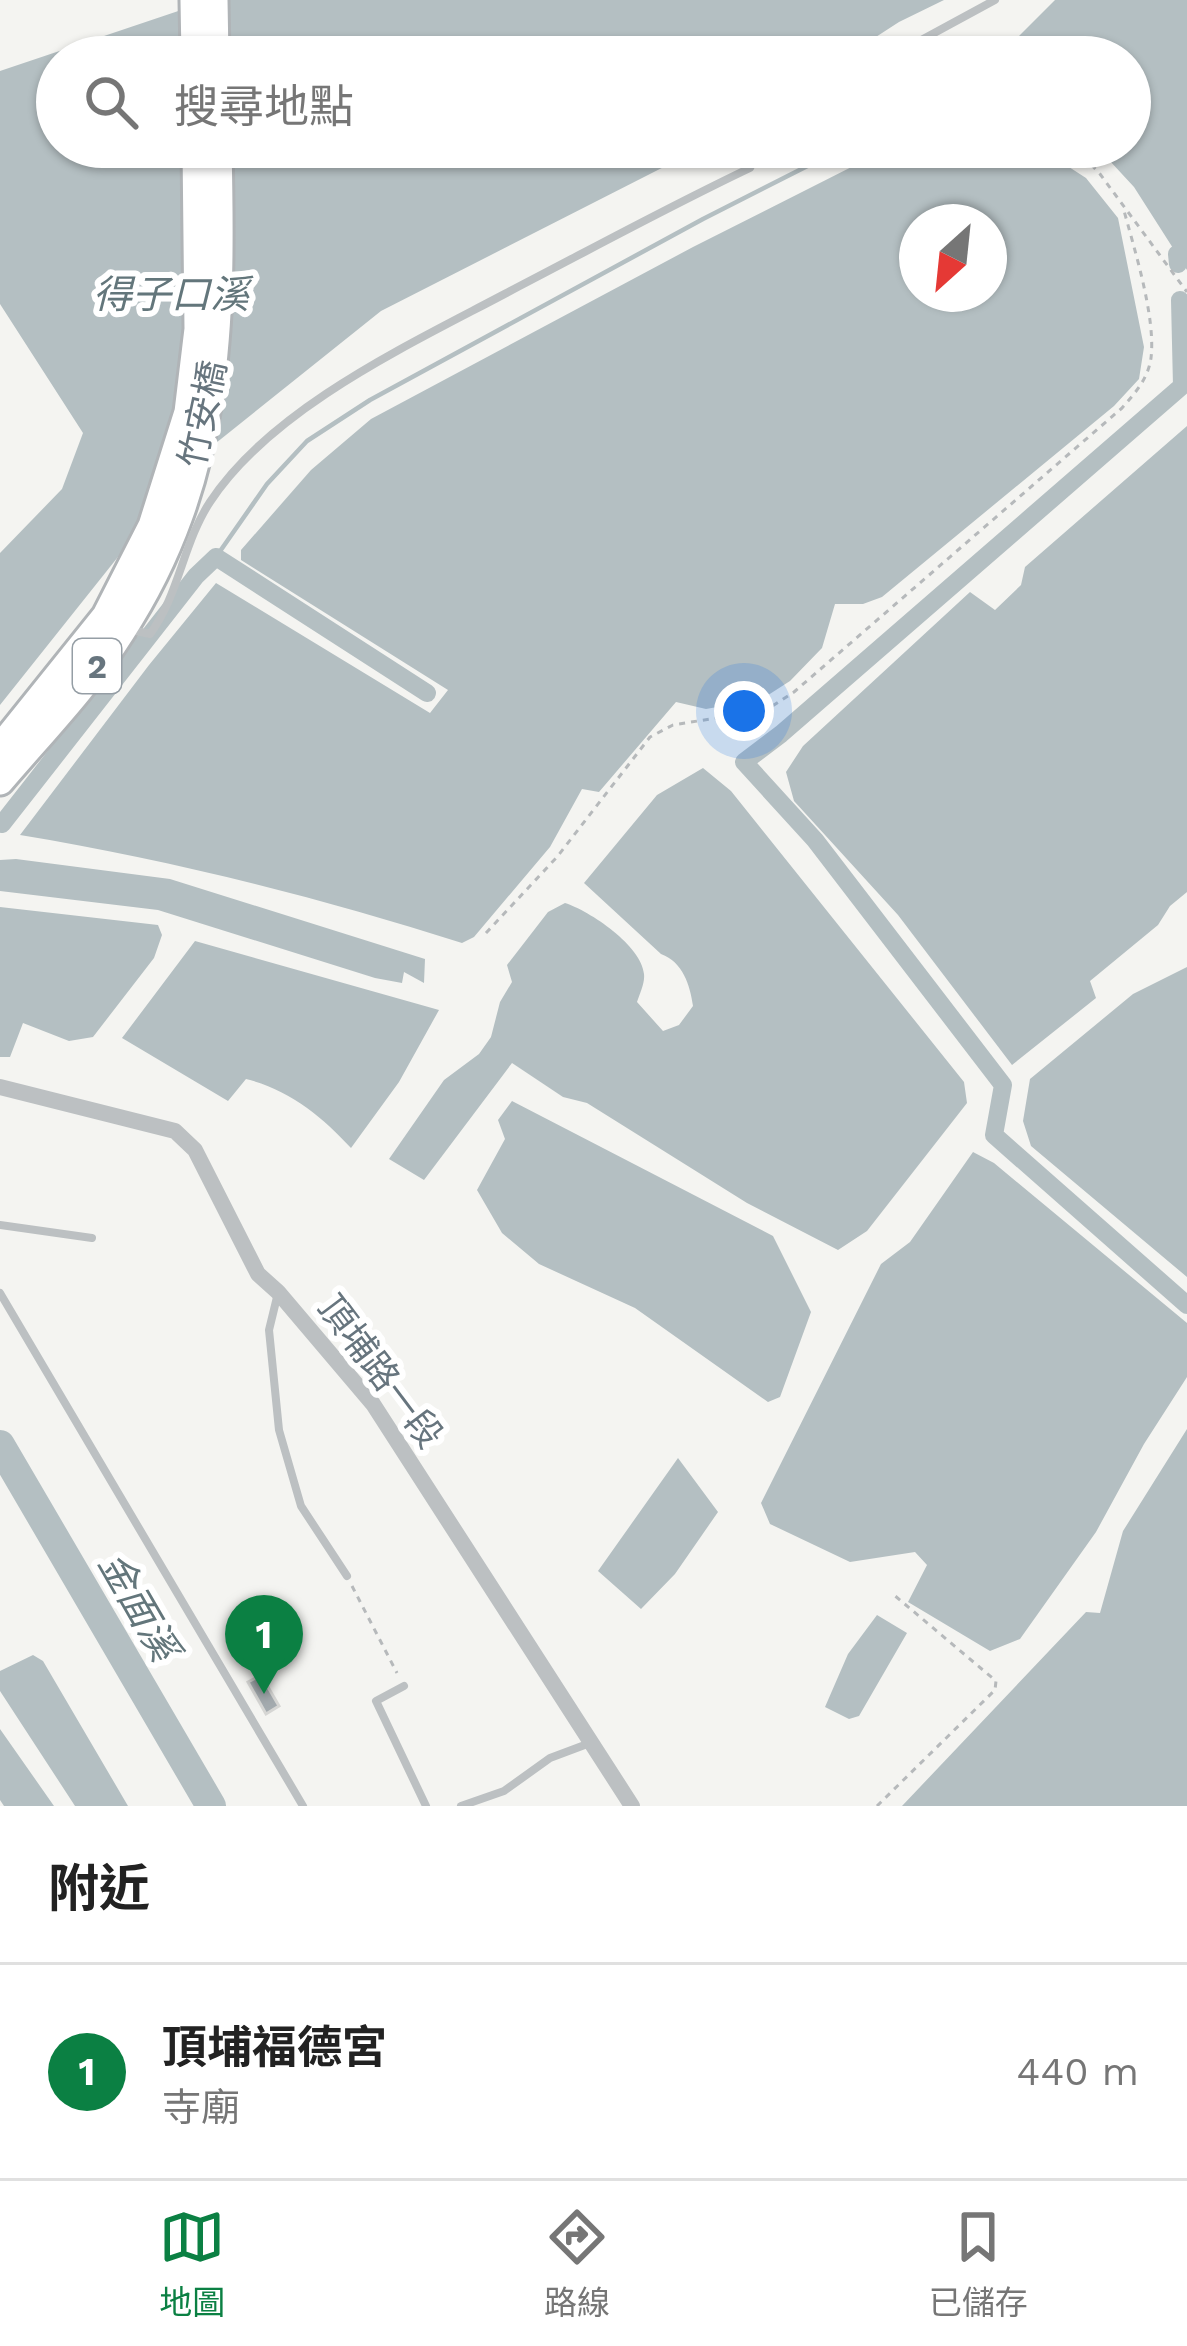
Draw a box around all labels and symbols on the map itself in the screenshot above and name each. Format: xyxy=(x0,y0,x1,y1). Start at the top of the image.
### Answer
north arrow xyxy=(899,204,1007,312)
water label: 得子口溪 xyxy=(93,272,254,317)
street label: 竹安橋 xyxy=(171,357,235,471)
road number: 2 xyxy=(73,639,121,693)
your location xyxy=(714,681,774,741)
street label: 頂埔路一段 xyxy=(309,1287,451,1456)
water label: 金面溪 xyxy=(90,1544,190,1672)
pin: 1 xyxy=(225,1595,303,1694)

